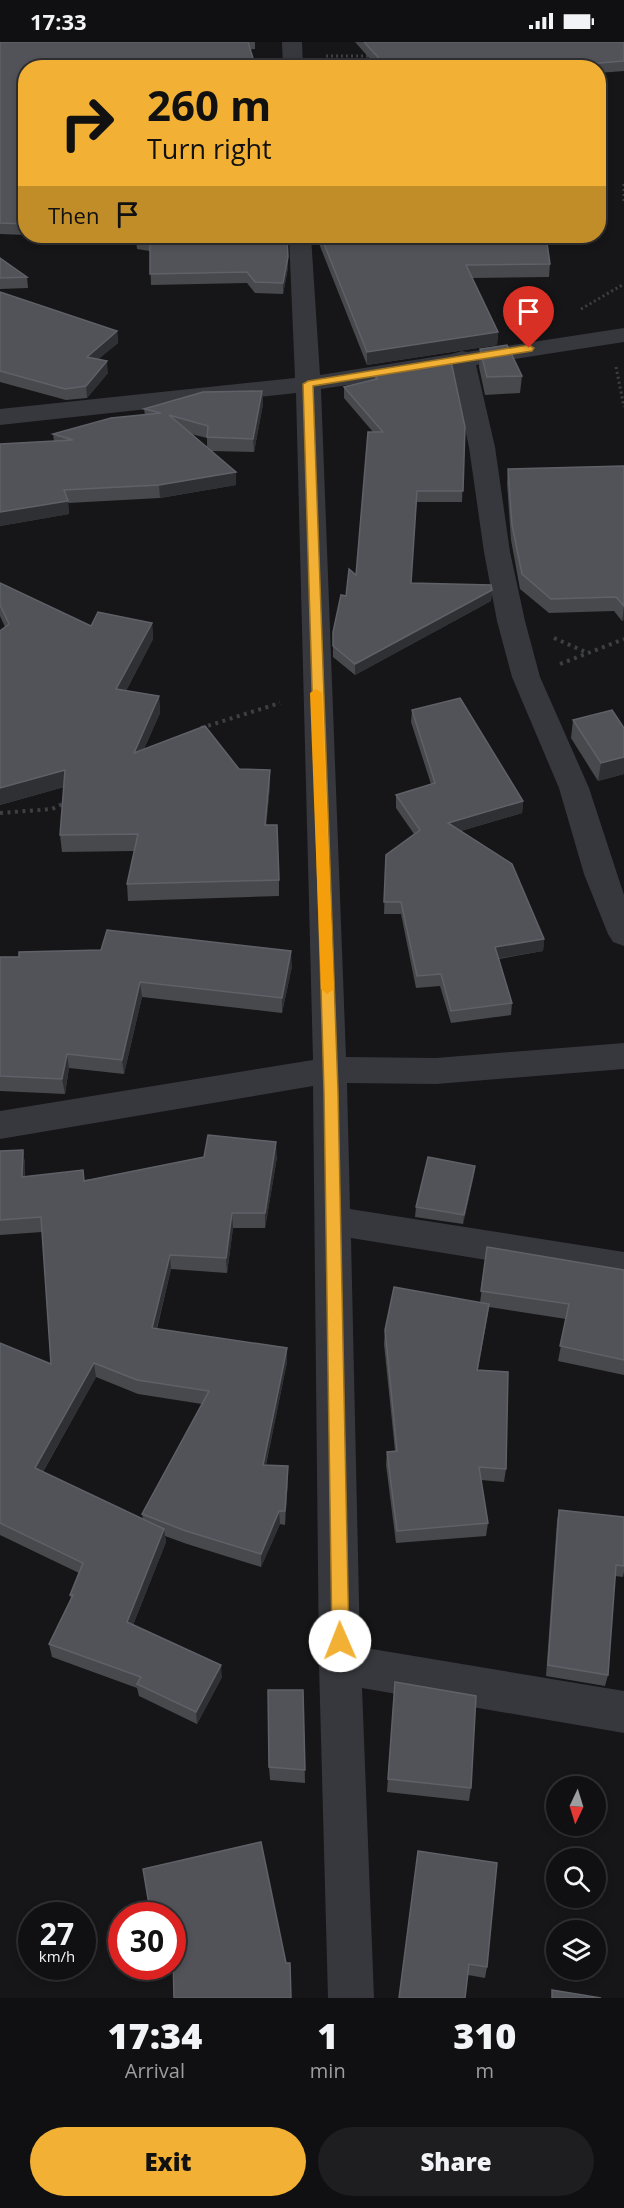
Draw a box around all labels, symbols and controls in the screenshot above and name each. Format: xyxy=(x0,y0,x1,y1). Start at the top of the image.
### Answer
text: 17:33 xyxy=(30,6,87,36)
text: 260 m xyxy=(147,76,271,133)
icon: right xyxy=(48,84,126,162)
text: Turn right xyxy=(147,130,272,167)
icon: arrive xyxy=(111,198,144,231)
text: Then xyxy=(48,200,99,230)
pin xyxy=(503,286,554,348)
icon: arrive xyxy=(512,295,545,328)
position arrow xyxy=(308,1609,372,1673)
north arrow xyxy=(546,1776,606,1836)
map controls xyxy=(546,1776,606,1980)
button: search xyxy=(546,1848,606,1908)
speed limit sign: 30 xyxy=(108,1902,186,1980)
text: 27 xyxy=(40,1913,74,1954)
button: layers xyxy=(546,1920,606,1980)
text: km/h xyxy=(39,1946,75,1966)
text: 17:34 xyxy=(108,2011,202,2060)
text: 1 xyxy=(317,2011,338,2060)
text: 310 xyxy=(453,2011,516,2060)
text: Arrival xyxy=(125,2057,185,2084)
text: min xyxy=(310,2057,346,2084)
text: m xyxy=(476,2057,494,2084)
button: Exit xyxy=(30,2127,306,2196)
button: Share xyxy=(318,2127,594,2196)

